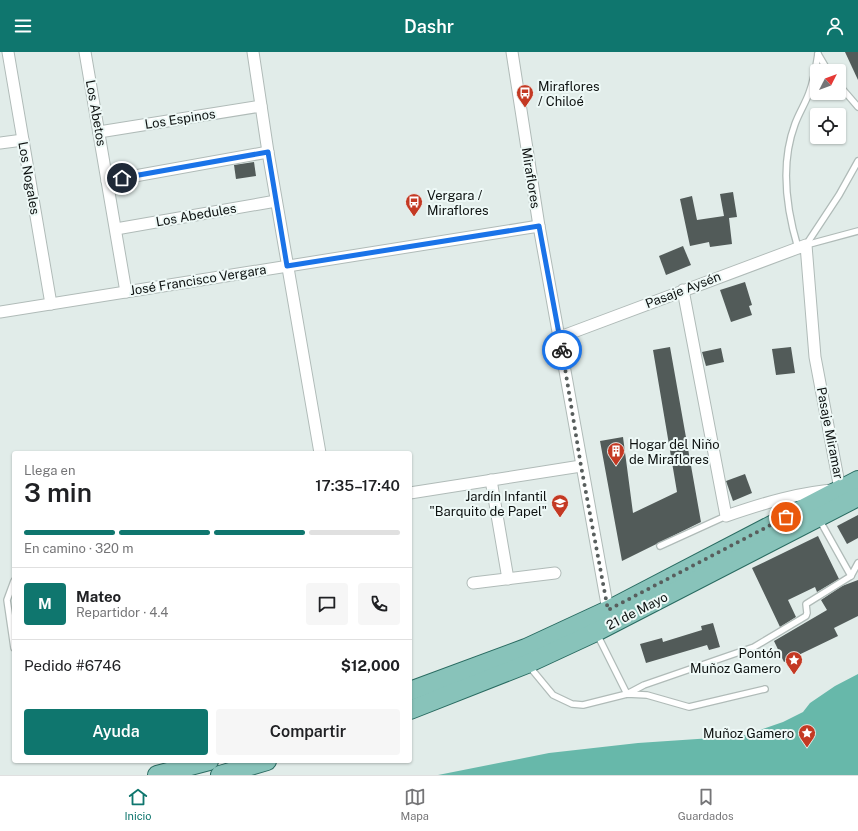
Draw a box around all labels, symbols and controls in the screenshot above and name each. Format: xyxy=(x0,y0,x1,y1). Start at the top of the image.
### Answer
icon: menu xyxy=(12,15,34,37)
icon: person xyxy=(824,15,846,37)
text: Dashr xyxy=(404,16,454,37)
north arrow xyxy=(810,64,846,100)
map controls xyxy=(810,64,846,144)
street label: Los Abetos xyxy=(83,79,109,147)
place label: Miraflores / Chiloé xyxy=(538,79,600,109)
bus stop icon: Miraflores / Chiloé xyxy=(515,83,535,108)
street label: Los Espinos xyxy=(144,106,216,132)
button: locate xyxy=(810,108,846,144)
street label: Los Nogales xyxy=(15,140,43,216)
street label: Miraflores xyxy=(519,146,543,210)
pin xyxy=(105,161,139,195)
icon: home xyxy=(111,167,133,189)
place label: Vergara / Miraflores xyxy=(427,188,489,218)
bus stop icon: Vergara / Miraflores xyxy=(404,192,424,217)
street label: Los Abedules xyxy=(155,201,237,229)
street label: José Francisco Vergara xyxy=(129,262,267,298)
street label: Pasaje Aysén xyxy=(643,269,723,311)
courier xyxy=(542,330,582,370)
icon: bike xyxy=(551,339,573,361)
street label: Pasaje Miramar xyxy=(814,386,846,480)
place label: Hogar del Niño de Miraflores xyxy=(629,437,720,467)
building icon: Hogar del Niño de Miraflores xyxy=(606,441,626,466)
text: Llega en xyxy=(24,463,75,478)
text: 3 min xyxy=(24,477,92,508)
text: 17:35–17:40 xyxy=(315,477,400,494)
place label: Jardín Infantil "Barquito de Papel" xyxy=(429,489,547,519)
school or university icon: Jardín Infantil "Barquito de Papel" xyxy=(550,493,570,518)
pin xyxy=(769,500,803,534)
icon: bag xyxy=(775,506,797,528)
text: En camino · 320 m xyxy=(24,541,133,556)
button: chat xyxy=(306,583,348,625)
button: phone xyxy=(358,583,400,625)
text: Mateo xyxy=(76,588,121,605)
street label: 21 de Mayo xyxy=(604,589,670,633)
text: M xyxy=(38,595,52,612)
text: Repartidor · 4.4 xyxy=(76,605,169,620)
place label: Pontón Muñoz Gamero xyxy=(690,646,781,676)
place icon: Pontón Muñoz Gamero xyxy=(784,650,804,675)
text: Pedido #6746 xyxy=(24,657,121,674)
text: $12,000 xyxy=(341,657,400,674)
button: Ayuda xyxy=(24,709,208,755)
button: Compartir xyxy=(216,709,400,755)
place icon: Muñoz Gamero xyxy=(797,723,817,748)
place label: Muñoz Gamero xyxy=(703,726,794,741)
tab: Inicio xyxy=(124,786,152,822)
tab: Mapa xyxy=(400,786,429,822)
tab: Guardados xyxy=(678,786,733,822)

